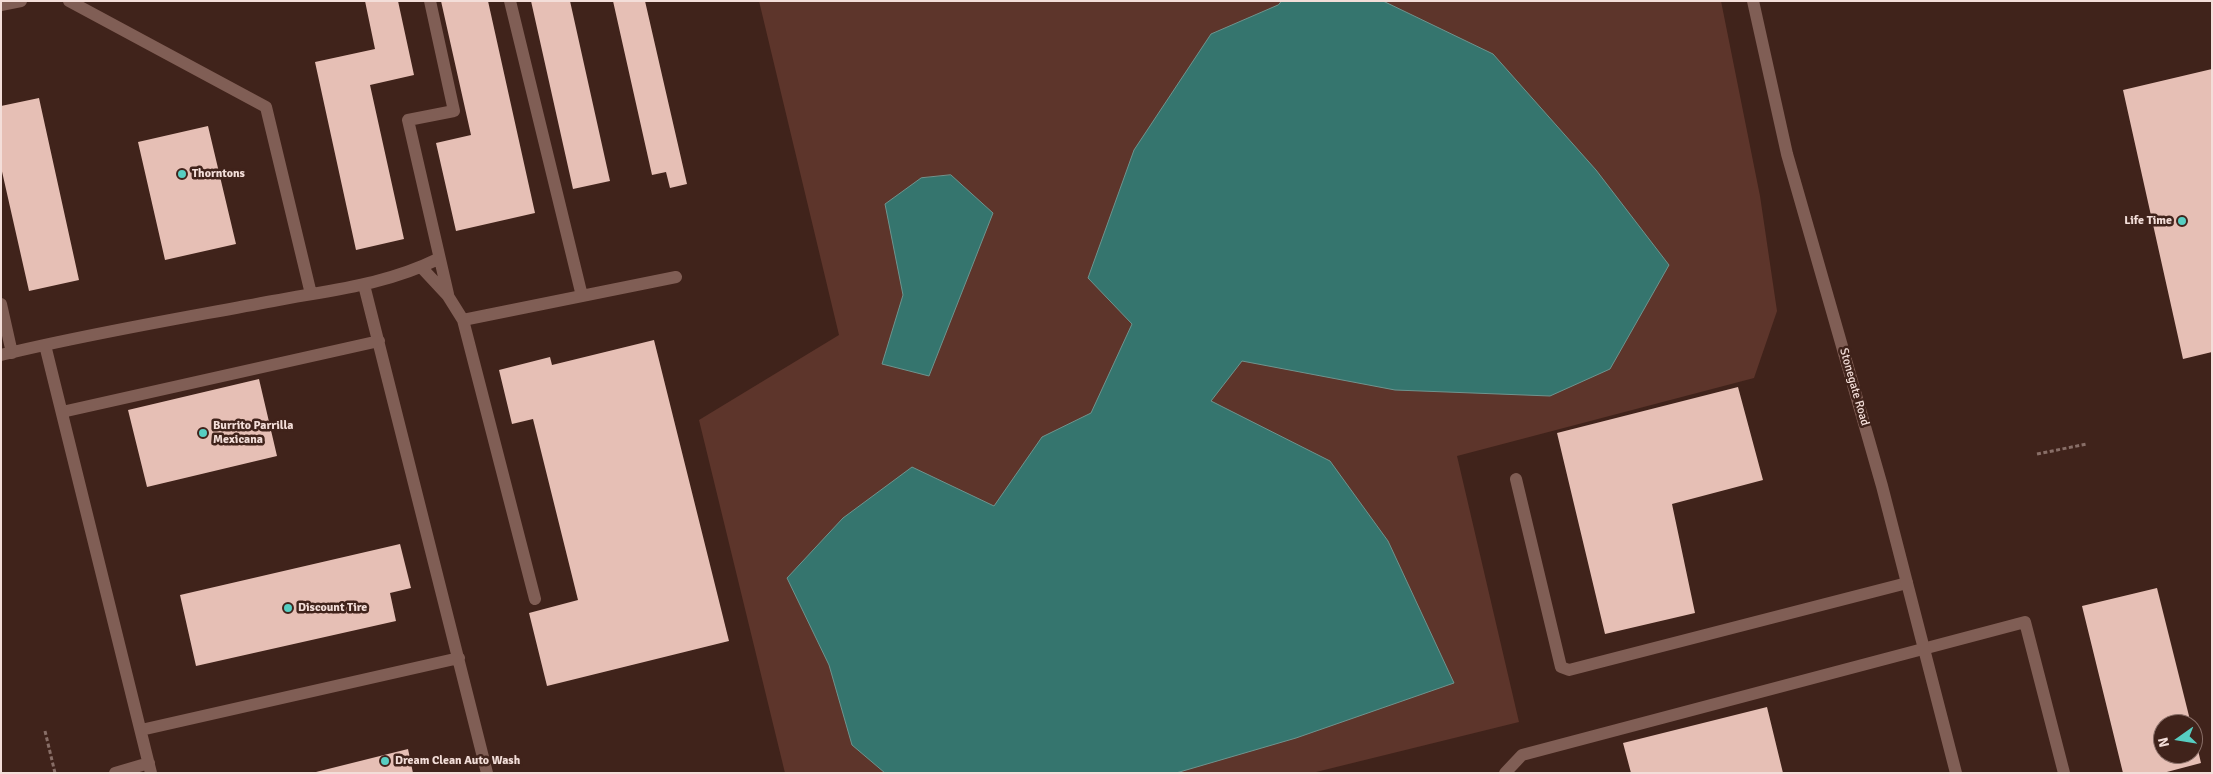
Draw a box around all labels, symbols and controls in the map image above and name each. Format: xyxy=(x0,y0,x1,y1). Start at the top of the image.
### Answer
place label: Thorntons xyxy=(192,167,245,181)
marker: Thorntons xyxy=(176,168,188,180)
place label: Life Time xyxy=(2124,214,2172,228)
marker: Life Time xyxy=(2176,215,2188,227)
street label: Stonegate Road xyxy=(1836,346,1872,428)
place label: Burrito Parrilla Mexicana xyxy=(213,419,293,447)
marker: Burrito Parrilla Mexicana xyxy=(197,427,209,439)
place label: Discount Tire xyxy=(298,601,367,615)
marker: Discount Tire xyxy=(282,602,294,614)
north arrow xyxy=(2153,714,2203,764)
text: N xyxy=(2154,736,2173,749)
place label: Dream Clean Auto Wash xyxy=(395,754,520,768)
marker: Dream Clean Auto Wash xyxy=(379,755,391,767)

